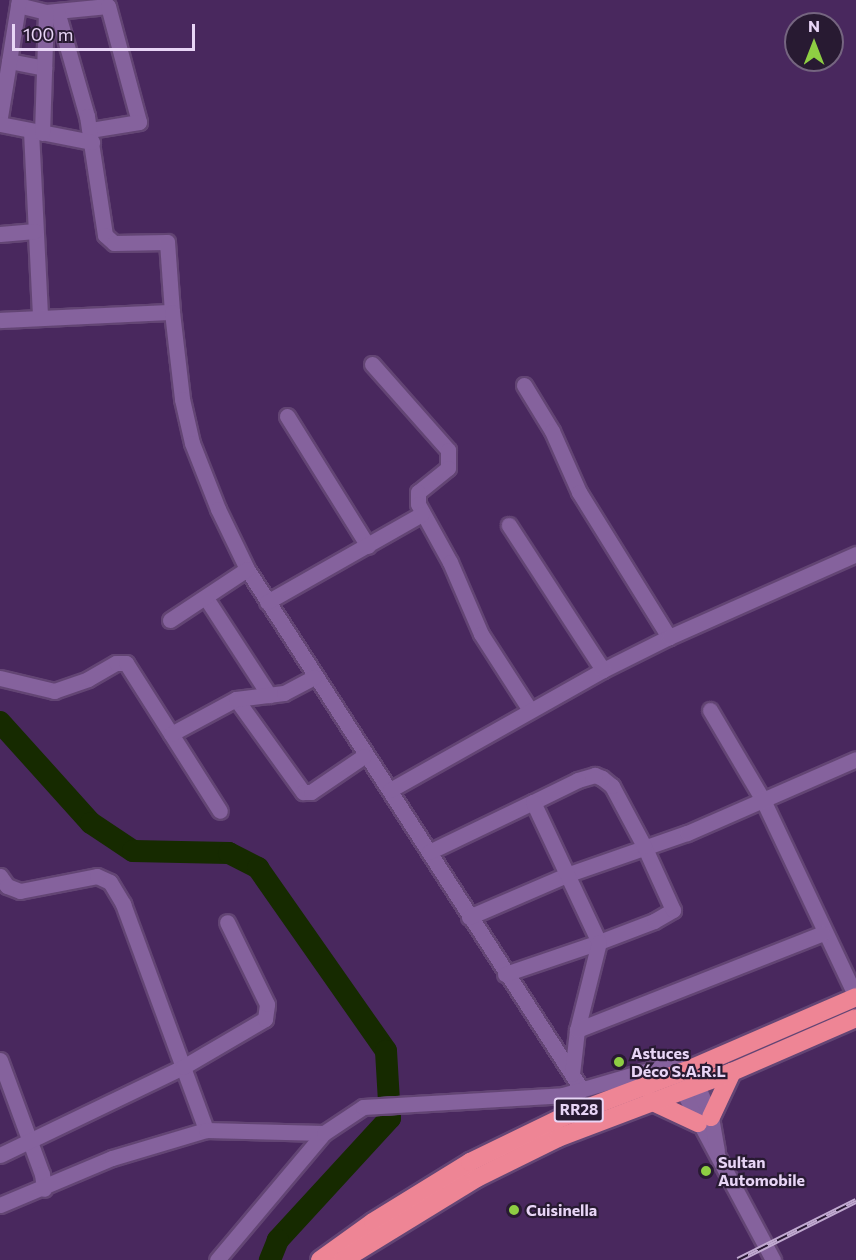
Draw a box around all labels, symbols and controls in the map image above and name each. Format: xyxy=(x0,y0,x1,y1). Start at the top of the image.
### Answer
scale bar xyxy=(15,12,198,50)
north arrow xyxy=(784,12,844,72)
text: N xyxy=(808,16,820,35)
text: 100 m xyxy=(23,23,73,45)
place label: Astuces Déco S.A.R.L xyxy=(631,1043,726,1081)
marker: Astuces Déco S.A.R.L xyxy=(612,1055,626,1069)
road number: RR28 xyxy=(554,1098,604,1122)
place label: Sultan Automobile xyxy=(718,1152,805,1190)
marker: Sultan Automobile xyxy=(699,1164,713,1178)
place label: Cuisinella xyxy=(526,1200,597,1220)
marker: Cuisinella xyxy=(507,1203,521,1217)

